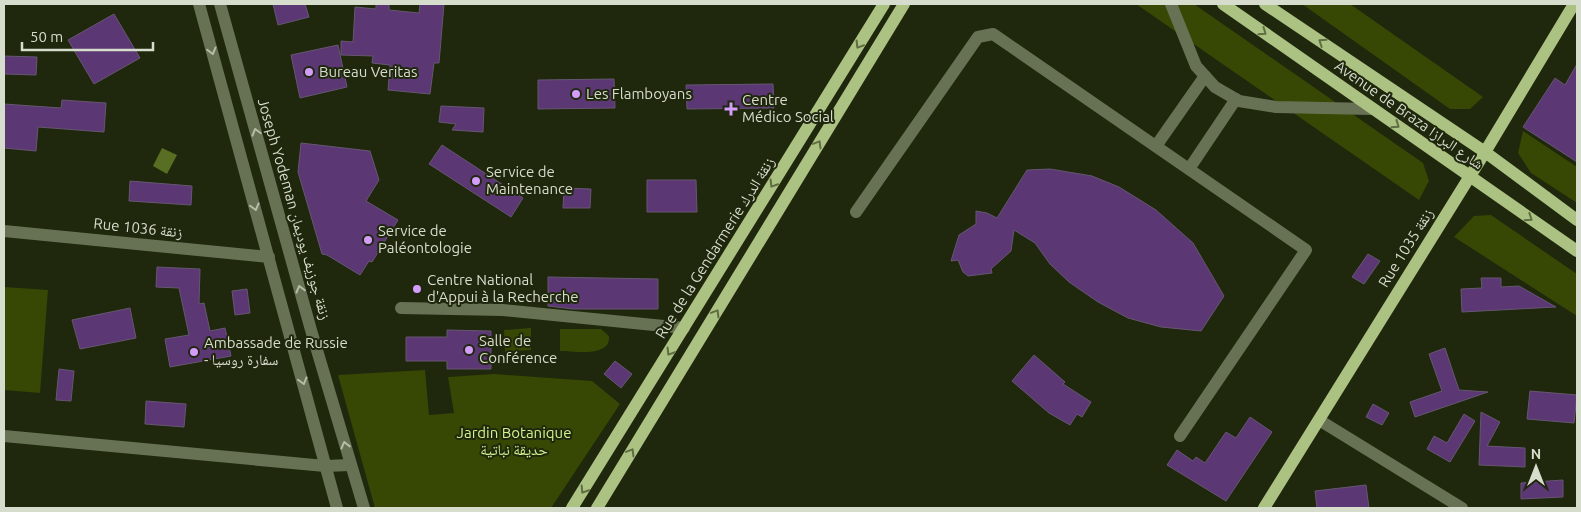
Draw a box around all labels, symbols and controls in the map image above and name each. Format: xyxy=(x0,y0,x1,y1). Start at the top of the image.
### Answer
scale bar xyxy=(22,20,154,52)
one-way arrow xyxy=(1257,26,1267,35)
text: 50 m xyxy=(30,28,63,45)
one-way arrow xyxy=(1318,39,1328,48)
one-way arrow xyxy=(855,40,865,49)
one-way arrow xyxy=(206,46,216,54)
street label: Avenue de Braza شارع البرازا xyxy=(1331,57,1487,174)
place label: Bureau Veritas xyxy=(319,63,417,80)
marker: Bureau Veritas xyxy=(303,66,315,78)
place label: Les Flamboyans xyxy=(586,85,692,102)
marker: Les Flamboyans xyxy=(570,88,582,100)
place label: Centre Médico Social xyxy=(742,91,834,125)
street label: Joseph Yodeman زنقة جوزيف يوديمان xyxy=(253,96,334,322)
marker: Centre Médico Social xyxy=(724,102,738,116)
one-way arrow xyxy=(1390,119,1399,128)
one-way arrow xyxy=(251,128,262,137)
one-way arrow xyxy=(812,141,822,150)
street label: Rue de la Gendarmerie زنقة الدرك xyxy=(652,154,778,342)
place label: Service de Maintenance xyxy=(486,163,573,197)
marker: Service de Maintenance xyxy=(470,175,482,187)
one-way arrow xyxy=(770,178,780,187)
one-way arrow xyxy=(249,203,260,212)
street label: Rue 1035 زنقة xyxy=(1375,205,1437,291)
one-way arrow xyxy=(1523,212,1533,221)
street label: Rue 1036 زنقة xyxy=(93,214,184,242)
place label: Service de Paléontologie xyxy=(378,222,472,256)
marker: Service de Paléontologie xyxy=(362,234,374,246)
place label: Centre National d'Appui à la Recherche xyxy=(427,271,579,305)
marker: Centre National d'Appui à la Recherche xyxy=(411,283,423,295)
one-way arrow xyxy=(295,285,305,293)
one-way arrow xyxy=(709,309,719,318)
place label: Salle de Conférence xyxy=(479,332,557,366)
place label: Ambassade de Russie - سفارة روسيا xyxy=(204,334,348,369)
marker: Salle de Conférence xyxy=(463,344,475,356)
marker: Ambassade de Russie - سفارة روسيا xyxy=(188,346,200,358)
one-way arrow xyxy=(666,346,676,355)
one-way arrow xyxy=(297,376,307,384)
park label: Jardin Botanique حديقة نباتية xyxy=(457,424,571,458)
one-way arrow xyxy=(340,440,351,449)
north arrow xyxy=(1511,442,1561,492)
text: N xyxy=(1531,446,1541,462)
one-way arrow xyxy=(625,448,635,457)
one-way arrow xyxy=(580,484,590,493)

